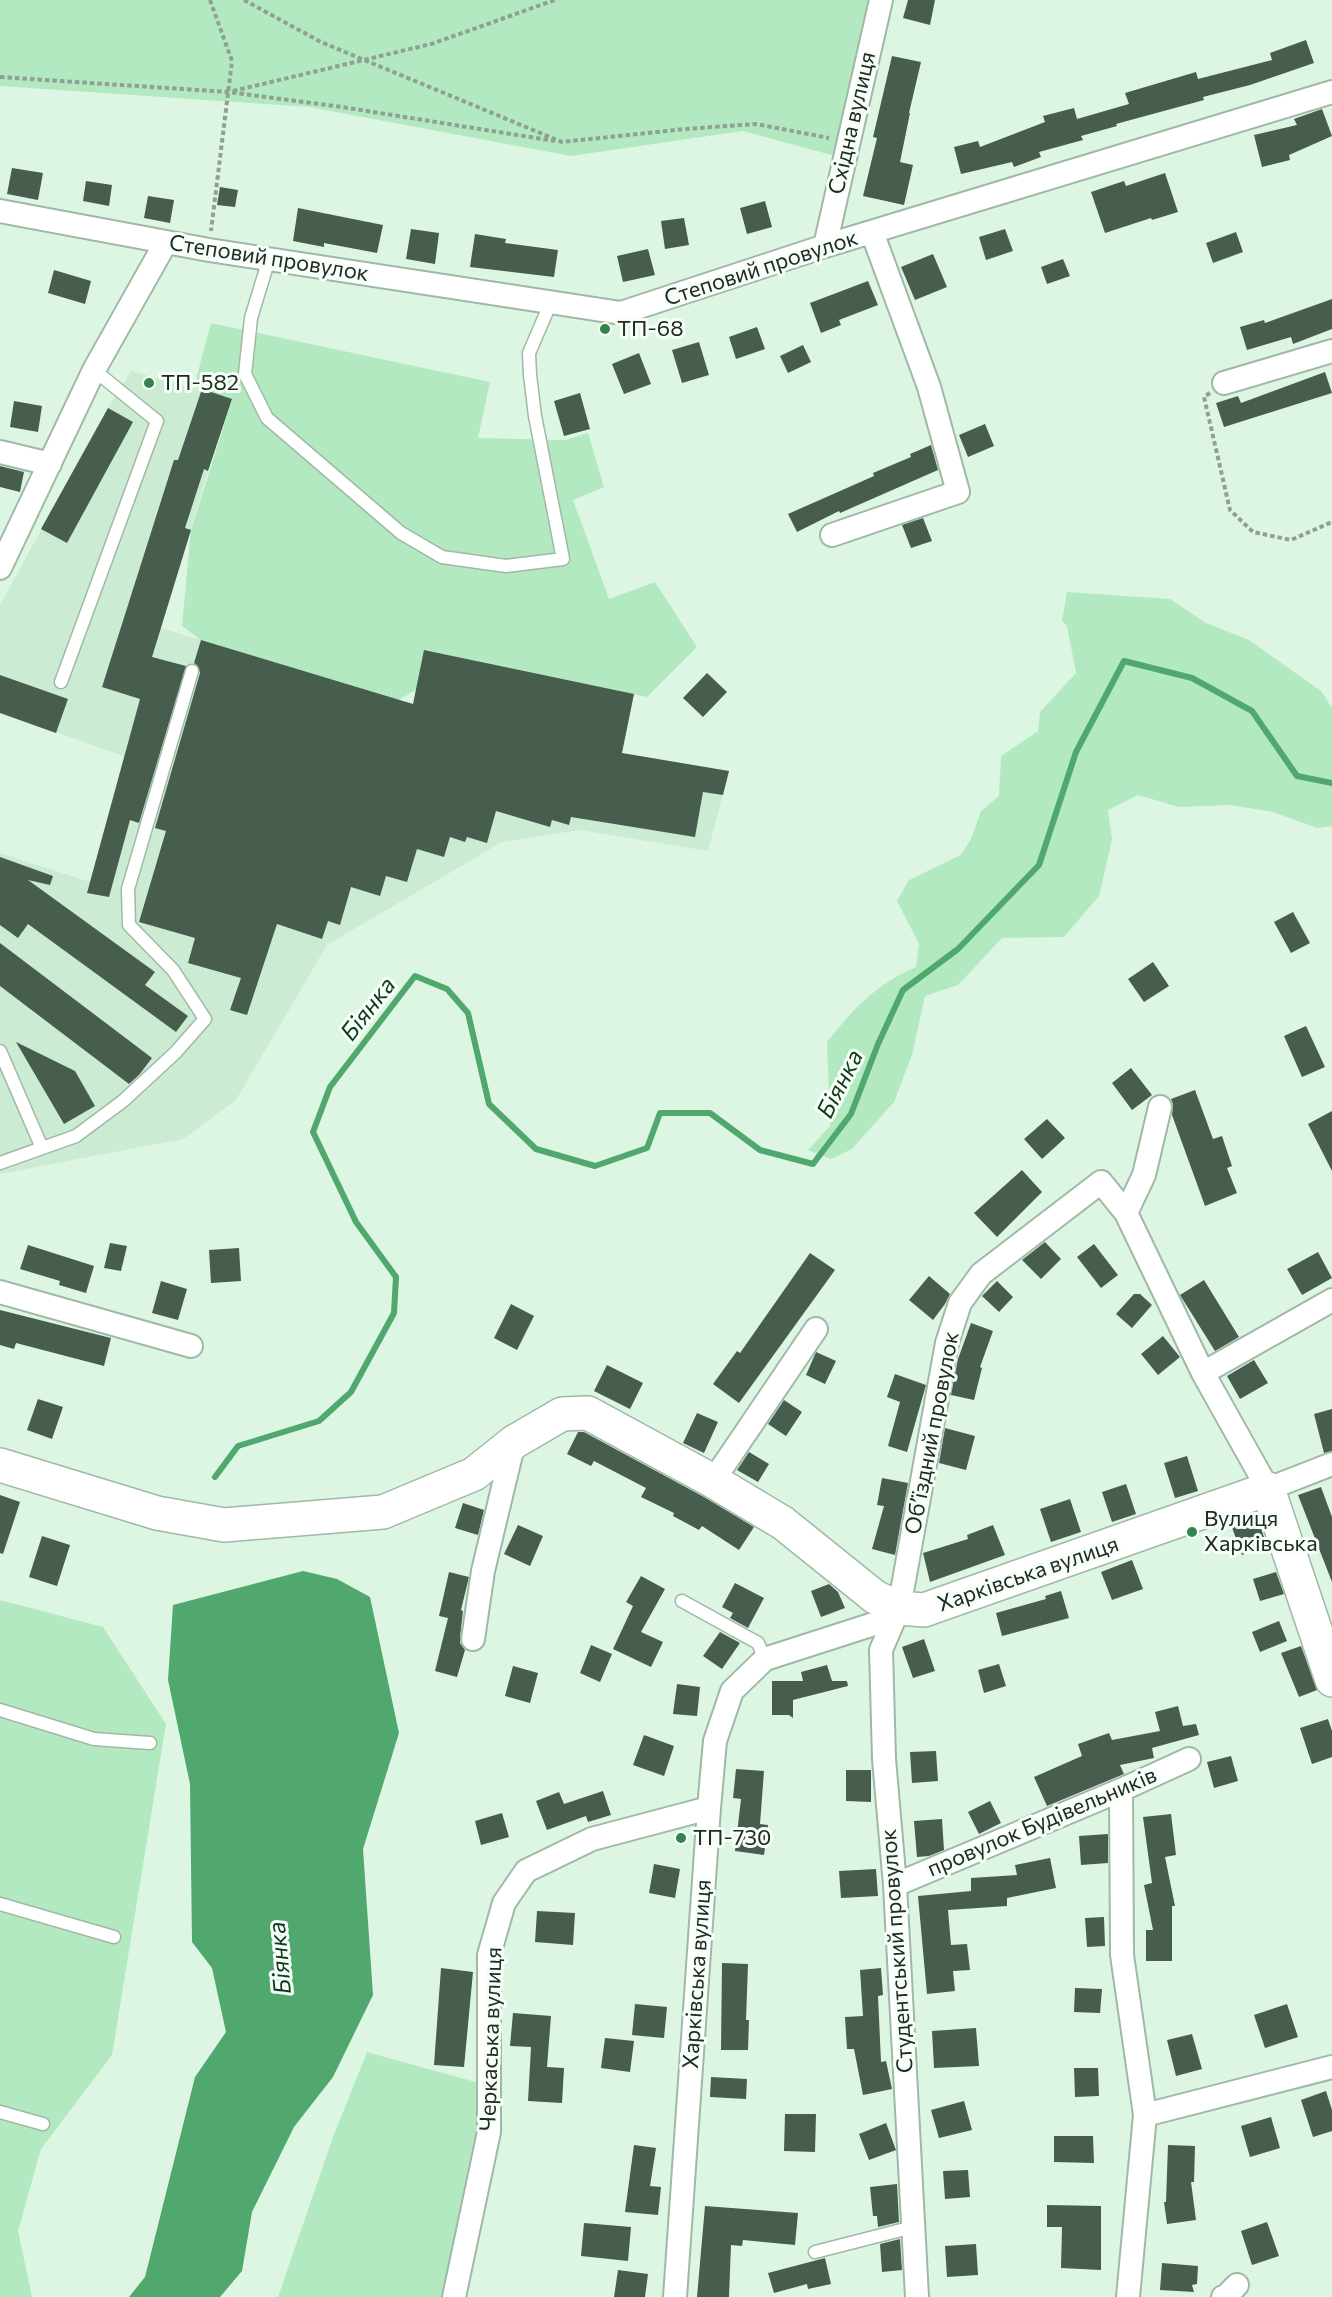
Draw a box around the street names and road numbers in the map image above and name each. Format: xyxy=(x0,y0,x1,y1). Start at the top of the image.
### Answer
street label: Східна вулиця xyxy=(823,49,881,197)
street label: Степовий провулок xyxy=(661,224,861,312)
street label: Степовий провулок xyxy=(167,229,371,287)
street label: Обʼїздний провулок xyxy=(899,1329,965,1537)
street label: Харківська вулиця xyxy=(934,1531,1122,1617)
street label: провулок Будівельників xyxy=(923,1762,1161,1882)
street label: Студентський провулок xyxy=(875,1828,919,2074)
street label: Харківська вулиця xyxy=(677,1878,717,2070)
street label: Черкаська вулиця xyxy=(475,1947,507,2131)

